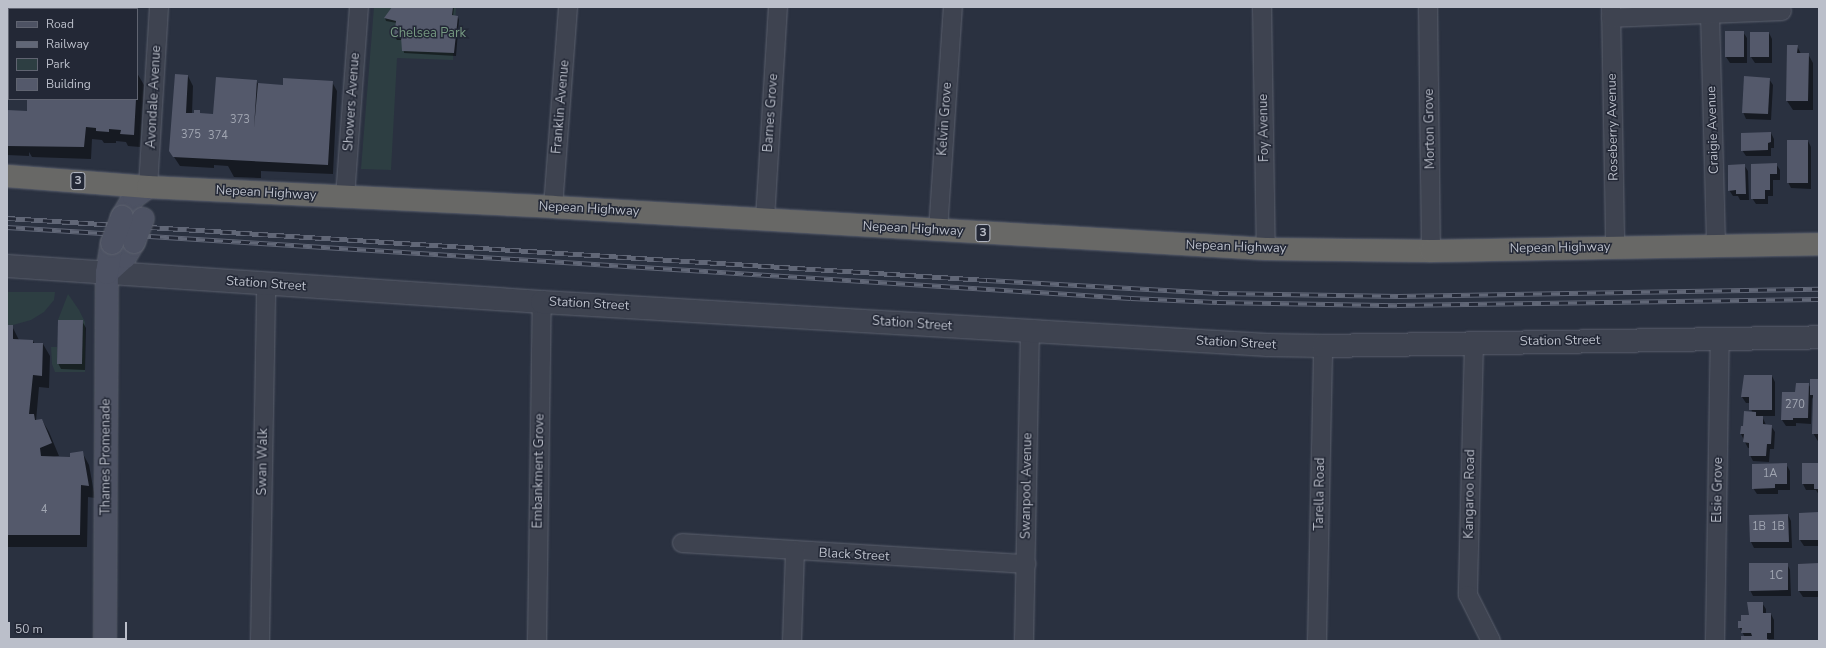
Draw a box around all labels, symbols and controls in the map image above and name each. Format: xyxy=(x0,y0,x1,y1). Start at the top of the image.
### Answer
legend xyxy=(8,8,138,100)
text: Road xyxy=(46,16,74,32)
park label: Chelsea Park xyxy=(390,25,466,41)
text: Railway xyxy=(46,36,89,52)
street label: Avondale Avenue xyxy=(144,45,164,149)
street label: Showers Avenue xyxy=(341,52,363,152)
text: Park xyxy=(46,56,70,72)
street label: Franklin Avenue xyxy=(549,59,573,155)
street label: Barnes Grove xyxy=(760,73,782,153)
street label: Roseberry Avenue xyxy=(1604,73,1622,181)
text: Building xyxy=(46,76,91,92)
street label: Kelvin Grove xyxy=(935,82,955,156)
street label: Craigie Avenue xyxy=(1704,86,1722,174)
street label: Morton Grove xyxy=(1421,89,1439,169)
street label: Foy Avenue xyxy=(1256,94,1272,162)
house number: 373 xyxy=(230,113,250,127)
house number: 375 xyxy=(181,128,201,142)
house number: 374 xyxy=(208,129,228,143)
road number: 3 xyxy=(70,171,86,191)
street label: Nepean Highway xyxy=(215,183,317,203)
street label: Nepean Highway xyxy=(538,199,640,219)
street label: Nepean Highway xyxy=(862,219,964,239)
road number: 3 xyxy=(975,223,991,243)
street label: Nepean Highway xyxy=(1185,237,1287,257)
street label: Nepean Highway xyxy=(1509,239,1611,257)
street label: Station Street xyxy=(225,273,307,295)
street label: Station Street xyxy=(548,294,630,314)
street label: Station Street xyxy=(871,313,953,335)
street label: Station Street xyxy=(1520,332,1600,350)
street label: Station Street xyxy=(1195,333,1277,353)
house number: 270 xyxy=(1785,398,1805,412)
street label: Thames Promenade xyxy=(98,399,114,515)
street label: Embankment Grove xyxy=(530,413,548,529)
street label: Swan Walk xyxy=(255,428,271,496)
street label: Swanpool Avenue xyxy=(1018,433,1036,539)
street label: Kangaroo Road xyxy=(1461,449,1479,539)
street label: Tarella Road xyxy=(1312,457,1328,531)
street label: Elsie Grove xyxy=(1710,457,1726,523)
house number: 1A xyxy=(1763,467,1777,481)
house number: 4 xyxy=(41,503,47,517)
house number: 1B xyxy=(1752,520,1766,534)
house number: 1B xyxy=(1771,520,1785,534)
street label: Black Street xyxy=(818,545,890,565)
house number: 1C xyxy=(1769,569,1783,583)
scale bar xyxy=(10,614,129,640)
text: 50 m xyxy=(15,621,43,637)

